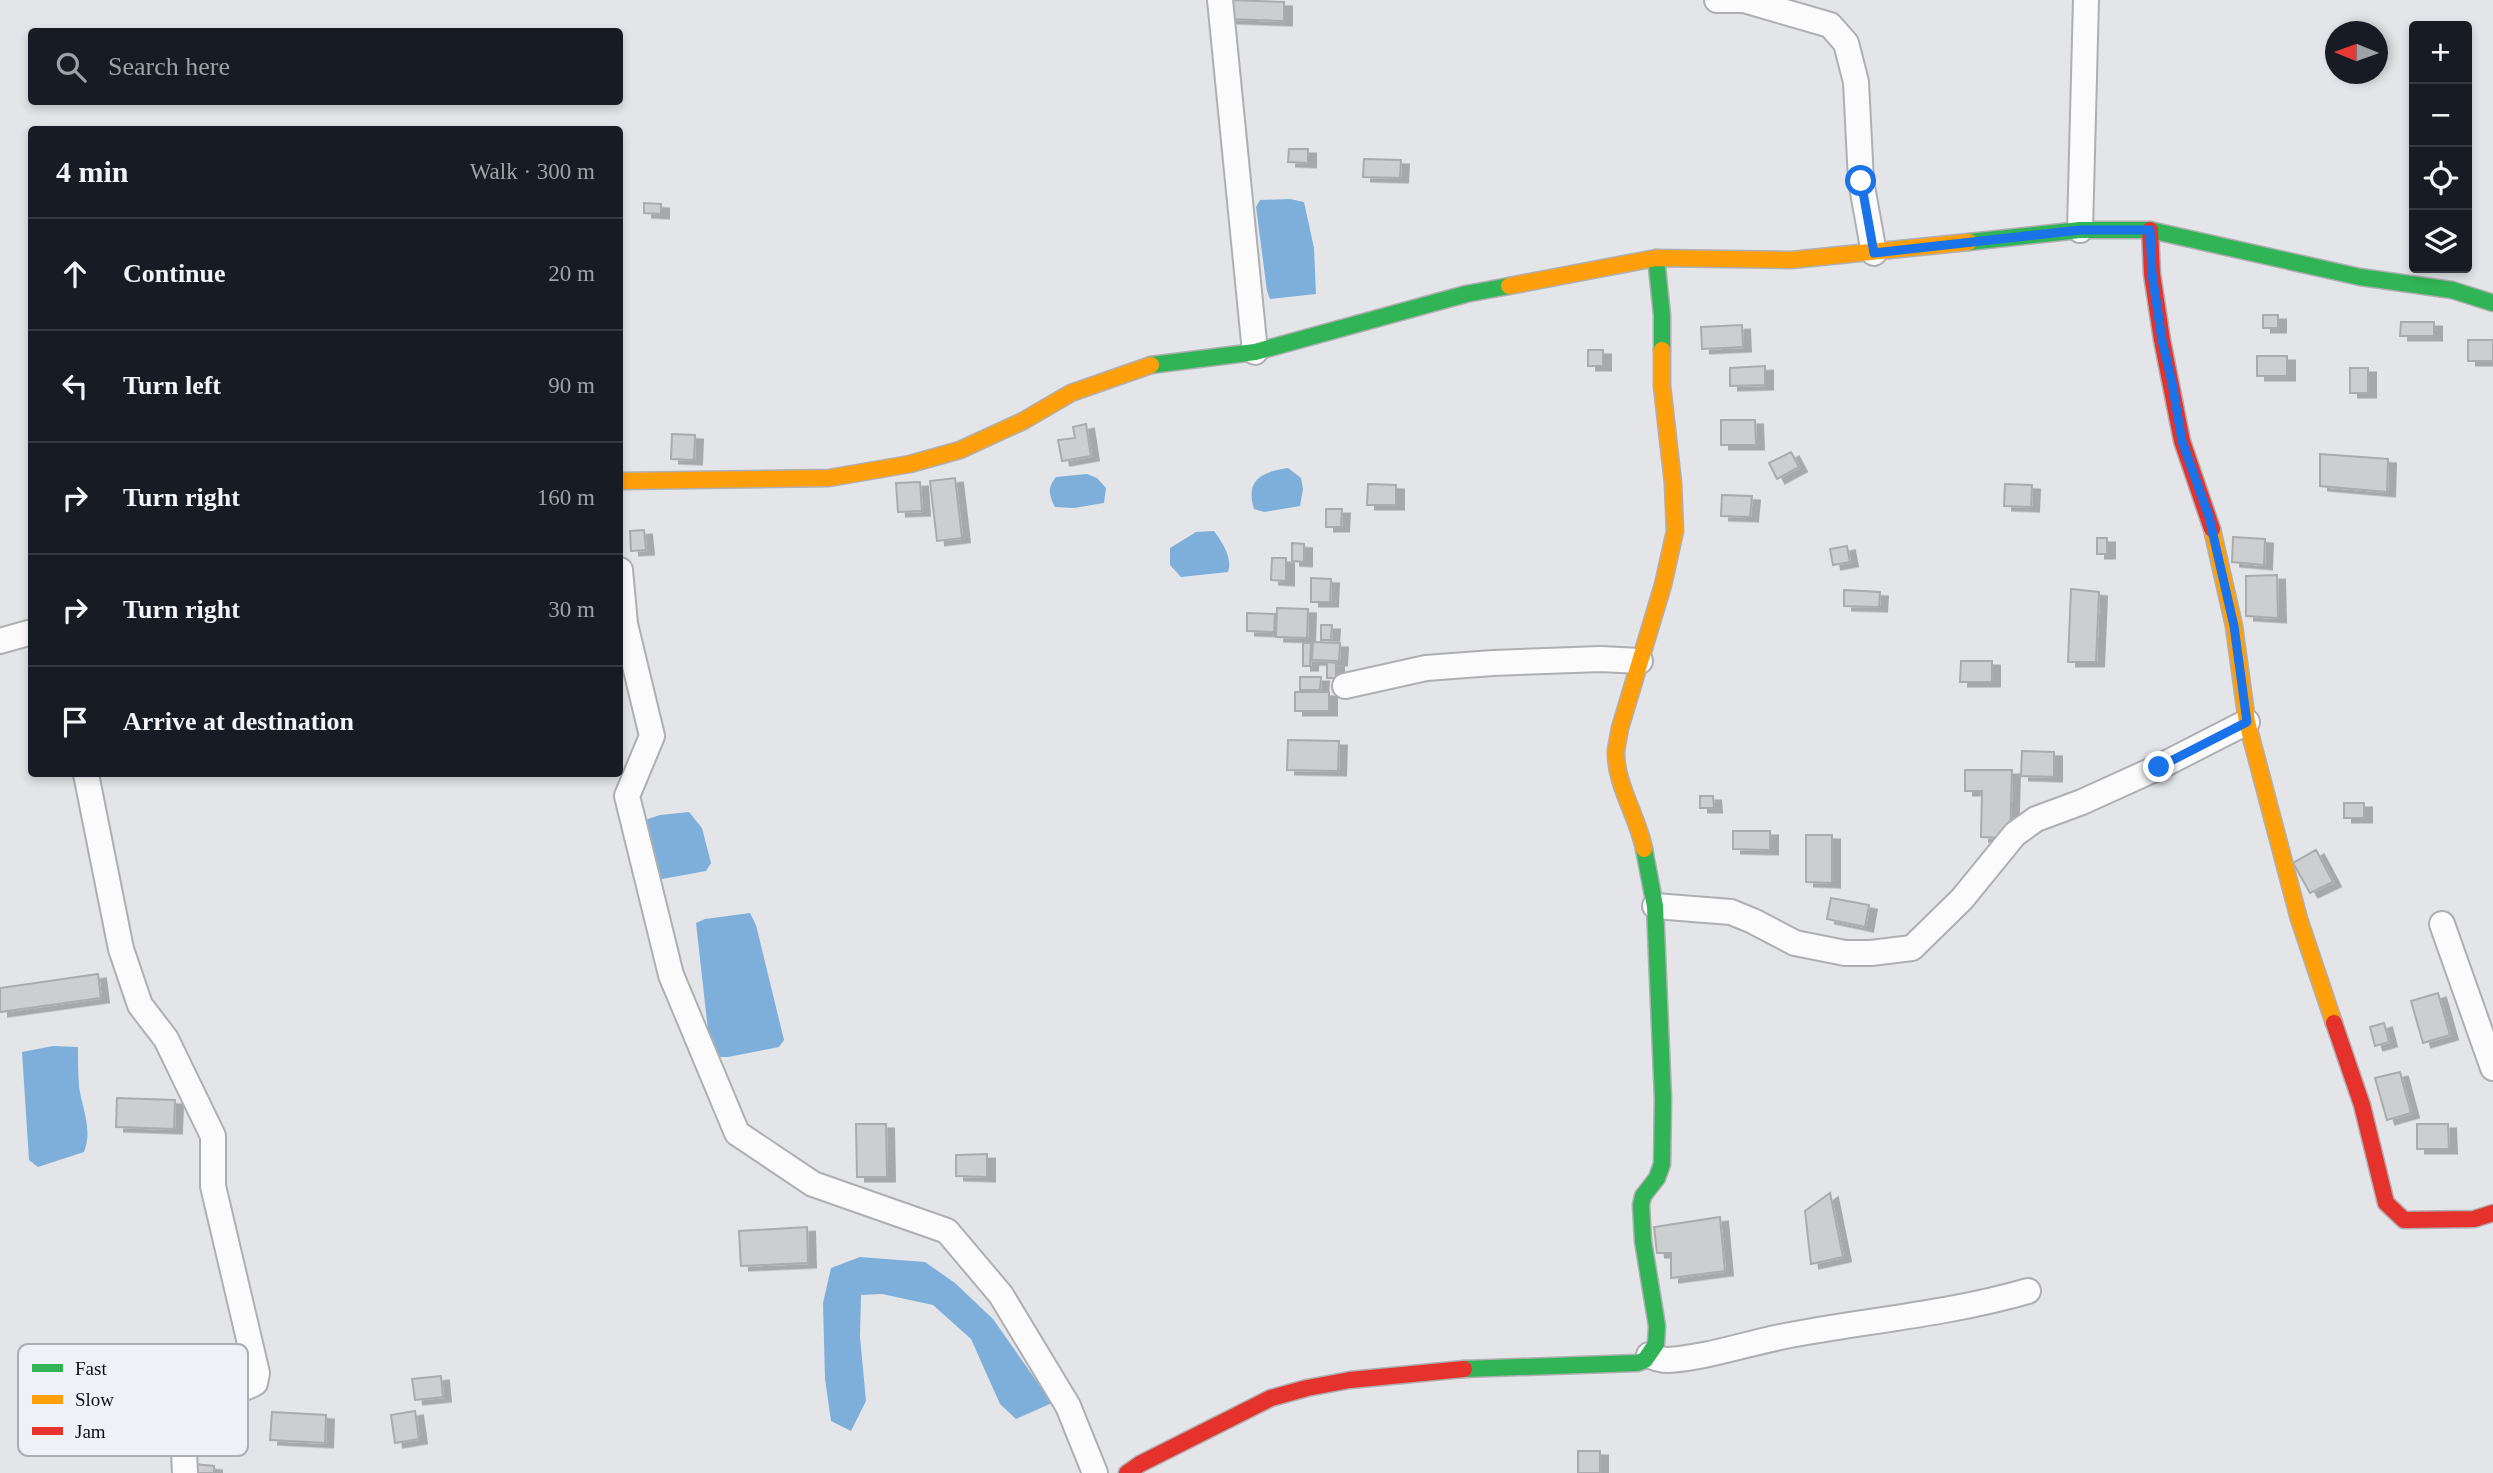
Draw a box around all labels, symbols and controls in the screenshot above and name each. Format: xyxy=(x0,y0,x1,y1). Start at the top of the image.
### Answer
north arrow xyxy=(2325,21,2388,84)
map controls xyxy=(2409,21,2472,273)
button: + xyxy=(2409,21,2472,84)
search box xyxy=(28,28,623,105)
icon: search xyxy=(52,48,90,86)
text: Search here xyxy=(108,52,230,81)
button: − xyxy=(2409,84,2472,147)
button: locate xyxy=(2409,147,2472,210)
text: 4 min xyxy=(56,155,129,188)
text: Walk · 300 m xyxy=(470,159,595,184)
route start xyxy=(1845,165,1876,196)
button: layers xyxy=(2409,210,2472,273)
icon: ahead xyxy=(56,255,94,293)
text: Continue xyxy=(123,259,226,288)
text: 20 m xyxy=(548,261,595,286)
icon: left xyxy=(56,367,94,405)
text: Turn left xyxy=(123,371,221,400)
text: 90 m xyxy=(548,373,595,398)
icon: right xyxy=(56,479,94,517)
text: Turn right xyxy=(123,483,240,512)
text: 160 m xyxy=(537,485,595,510)
icon: right xyxy=(56,591,94,629)
text: Turn right xyxy=(123,595,240,624)
text: 30 m xyxy=(548,597,595,622)
icon: arrive xyxy=(56,703,94,741)
text: Arrive at destination xyxy=(123,707,354,736)
route end xyxy=(2143,751,2174,782)
legend xyxy=(18,1344,248,1456)
text: Fast xyxy=(75,1358,107,1379)
text: Slow xyxy=(75,1389,114,1410)
text: Jam xyxy=(75,1421,106,1442)

